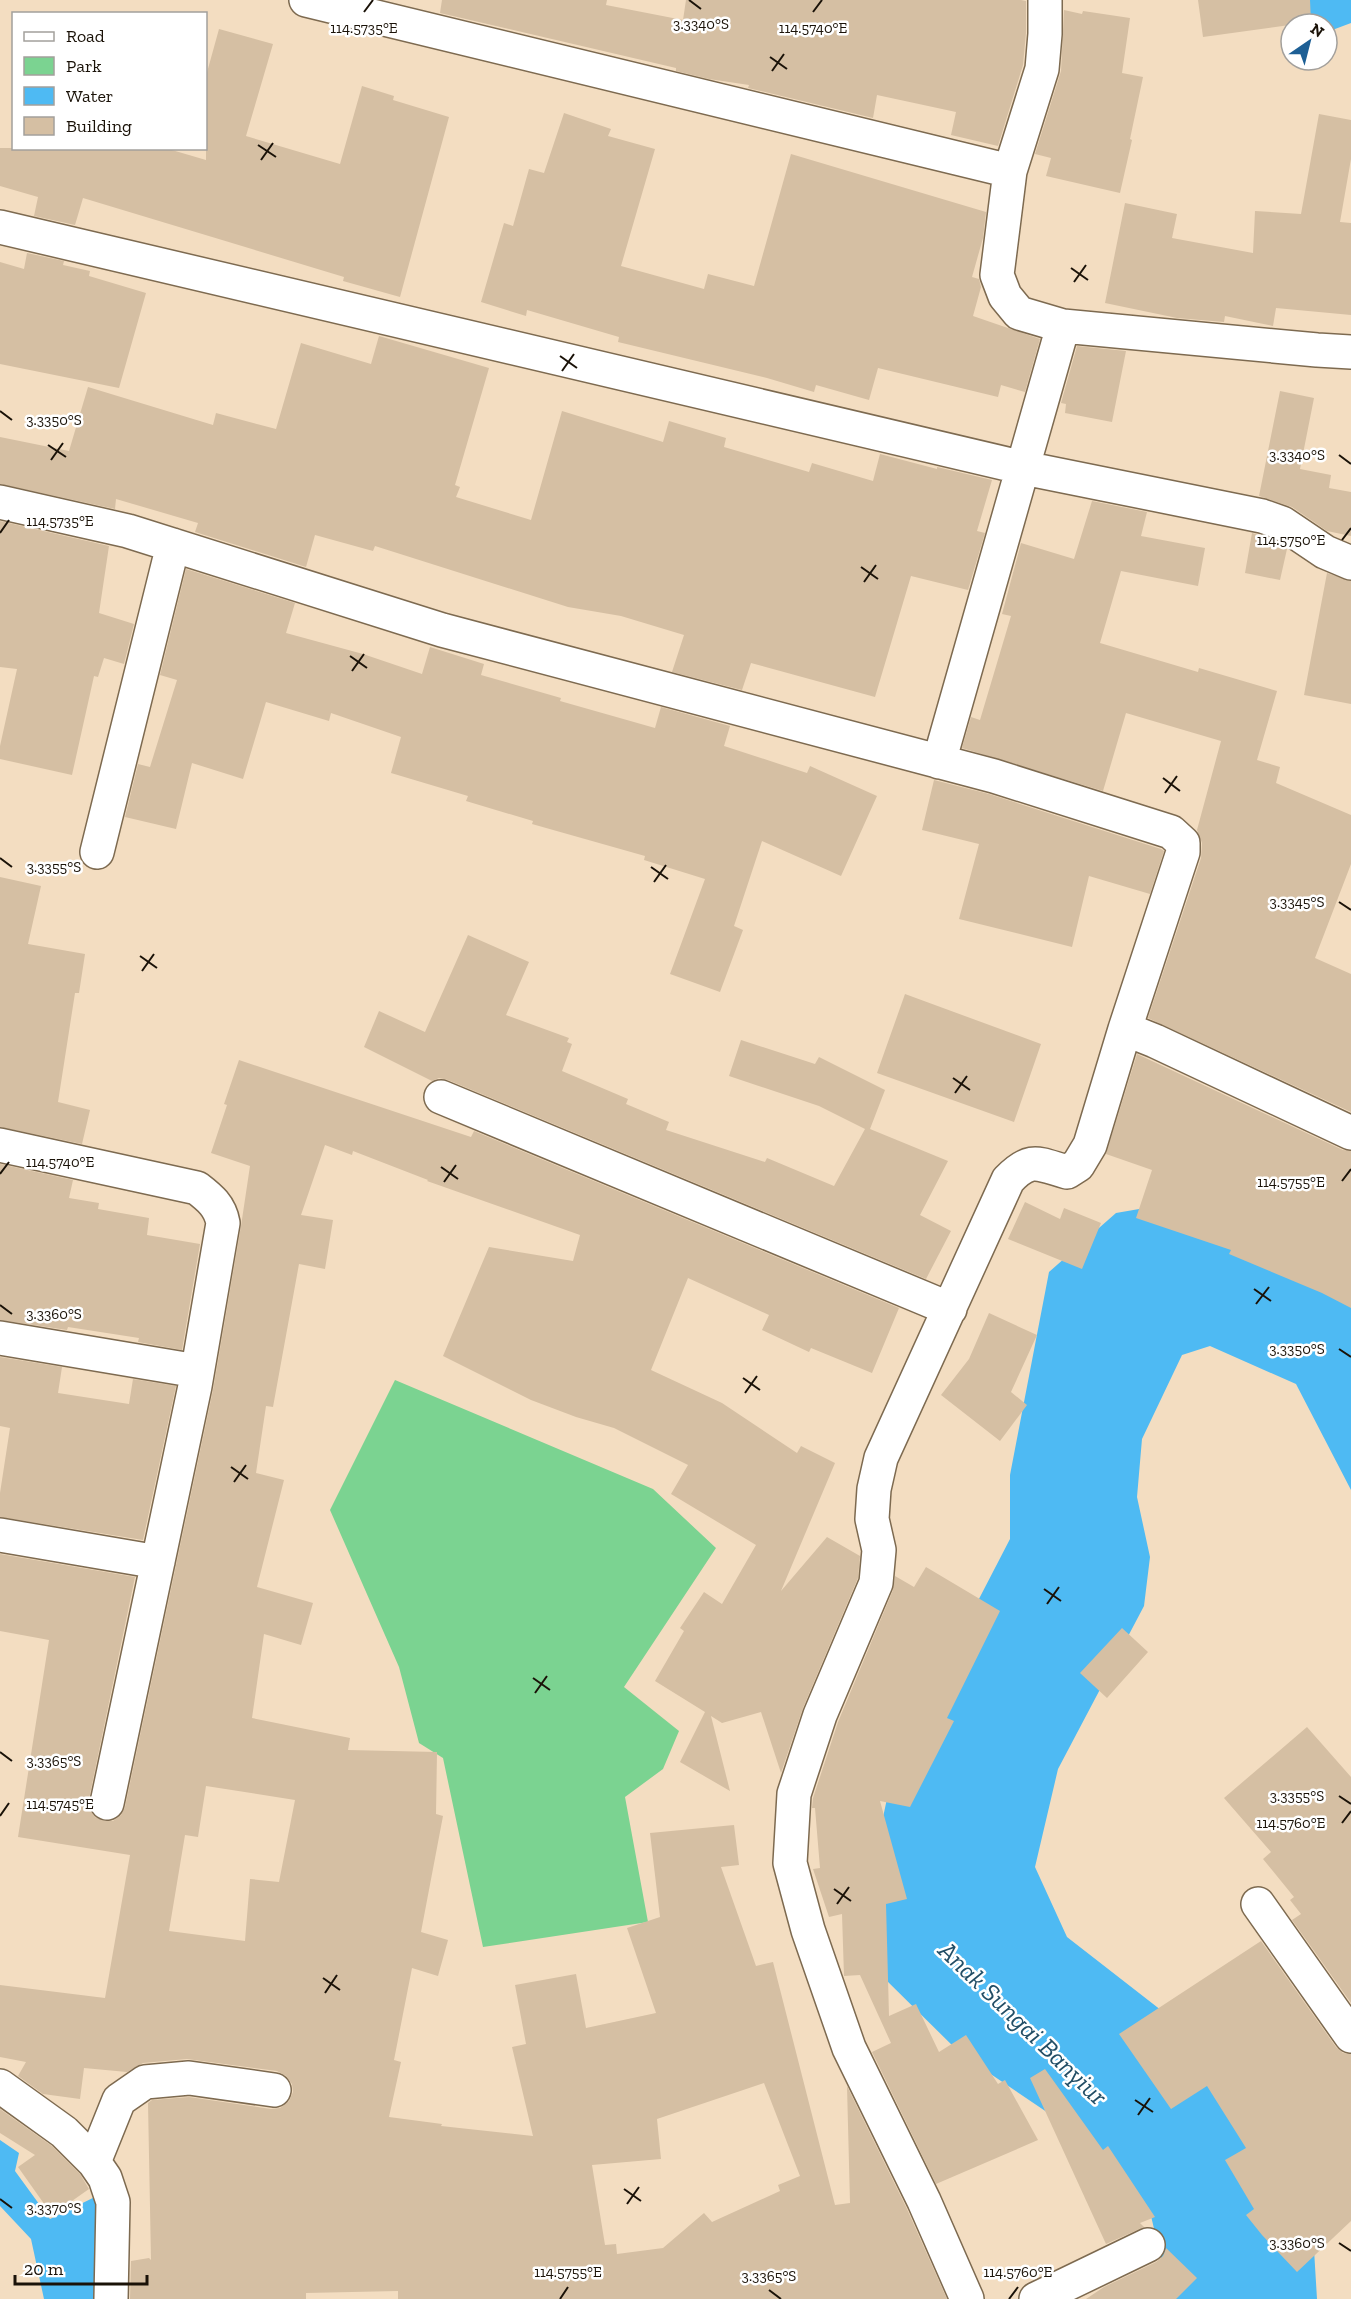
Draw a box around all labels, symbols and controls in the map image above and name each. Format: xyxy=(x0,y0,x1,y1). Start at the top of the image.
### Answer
legend xyxy=(12,12,207,150)
north arrow xyxy=(1279,12,1339,72)
text: 3.3340°S xyxy=(673,15,729,33)
text: 114.5735°E xyxy=(330,19,398,37)
text: 114.5740°E xyxy=(779,19,848,37)
text: N xyxy=(1307,19,1328,41)
text: Road xyxy=(66,25,105,47)
text: Park xyxy=(66,55,102,77)
text: Water xyxy=(66,85,113,107)
text: Building xyxy=(66,115,132,137)
text: 3.3350°S xyxy=(26,411,82,429)
text: 3.3340°S xyxy=(1269,446,1325,464)
text: 114.5735°E xyxy=(26,512,94,530)
text: 114.5750°E xyxy=(1257,531,1325,549)
text: 3.3355°S xyxy=(27,858,81,876)
text: 3.3345°S xyxy=(1270,893,1324,911)
text: 114.5740°E xyxy=(26,1153,95,1171)
text: 114.5755°E xyxy=(1257,1173,1325,1191)
text: 3.3360°S xyxy=(26,1305,82,1323)
text: 3.3350°S xyxy=(1269,1340,1325,1358)
text: 3.3365°S xyxy=(27,1752,81,1770)
text: 3.3355°S xyxy=(1270,1787,1324,1805)
text: 114.5745°E xyxy=(26,1795,94,1813)
text: 114.5760°E xyxy=(1257,1814,1326,1832)
water label: Anak Sungai Banyiur xyxy=(931,1933,1114,2112)
text: 3.3370°S xyxy=(27,2199,81,2217)
text: 3.3360°S xyxy=(1269,2234,1325,2252)
scale bar xyxy=(15,2248,147,2286)
text: 20 m xyxy=(24,2258,64,2280)
text: 114.5755°E xyxy=(534,2263,602,2281)
text: 114.5760°E xyxy=(984,2263,1053,2281)
text: 3.3365°S xyxy=(742,2267,796,2285)

